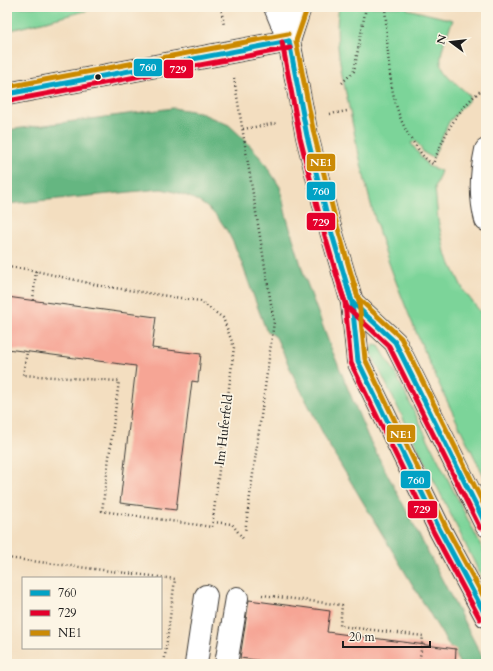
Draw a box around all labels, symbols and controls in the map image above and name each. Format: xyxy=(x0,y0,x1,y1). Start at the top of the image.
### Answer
north arrow xyxy=(431,22,471,62)
text: N xyxy=(433,33,450,46)
line badge: 760 xyxy=(133,58,163,77)
line badge: 729 xyxy=(163,59,194,79)
text: 760 xyxy=(140,60,157,75)
text: 729 xyxy=(170,62,187,77)
unlabelled marker xyxy=(93,72,103,82)
line badge: NE1 xyxy=(306,153,336,172)
text: NE1 xyxy=(310,155,332,170)
line badge: 760 xyxy=(306,181,336,201)
text: 760 xyxy=(313,184,330,199)
line badge: 729 xyxy=(306,212,336,231)
text: 729 xyxy=(313,215,330,230)
street label: Im Huferfeld xyxy=(211,393,237,467)
line badge: NE1 xyxy=(386,424,416,443)
text: NE1 xyxy=(390,427,412,442)
line badge: 760 xyxy=(400,470,431,489)
text: 760 xyxy=(408,473,425,488)
line badge: 729 xyxy=(407,500,438,519)
text: 729 xyxy=(414,502,431,517)
legend xyxy=(22,577,162,649)
text: 760 xyxy=(58,585,76,601)
text: 729 xyxy=(58,605,76,621)
scale bar xyxy=(343,623,430,649)
text: NE1 xyxy=(58,625,82,641)
text: 20 m xyxy=(349,629,376,645)

